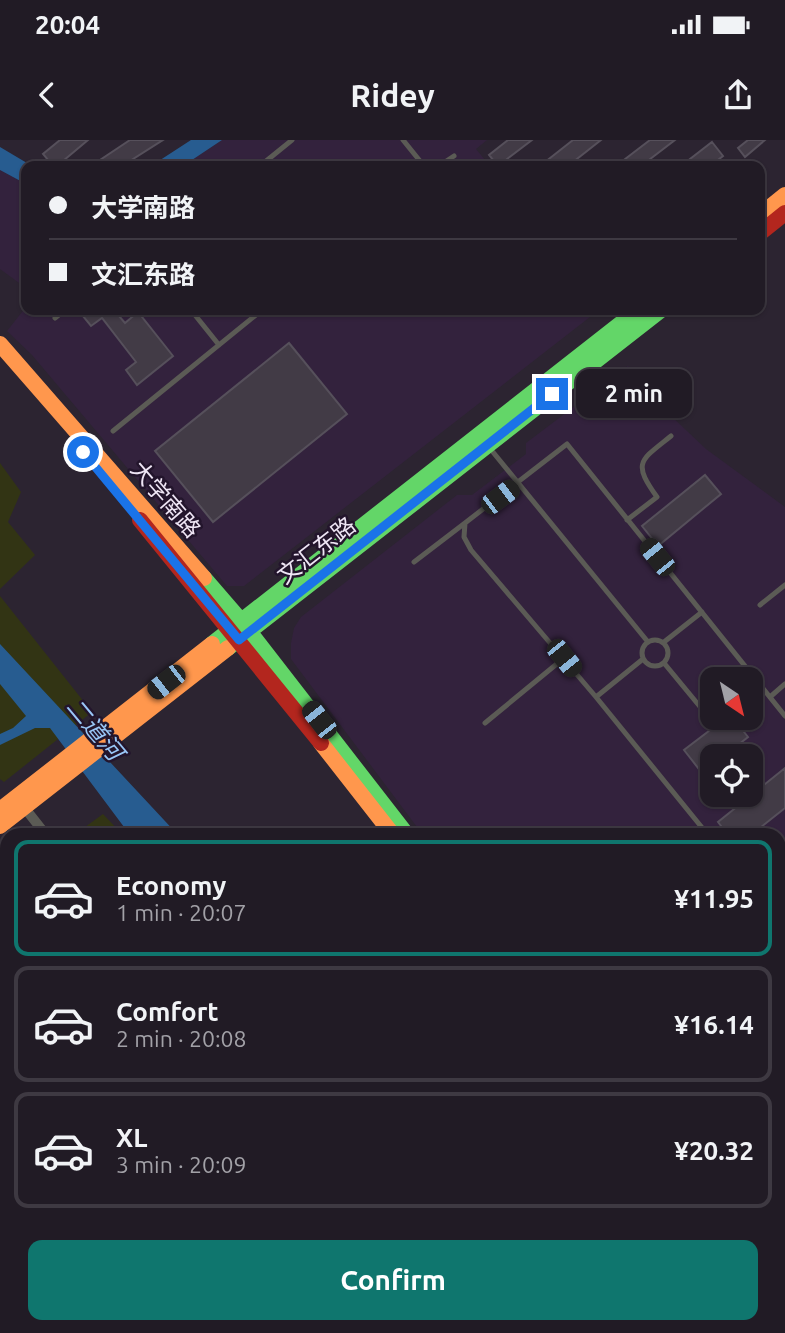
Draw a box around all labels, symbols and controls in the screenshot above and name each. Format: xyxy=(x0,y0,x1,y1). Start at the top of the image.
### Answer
text: 20:04 xyxy=(35,10,100,39)
icon: back xyxy=(28,76,66,114)
icon: share xyxy=(719,76,757,114)
text: Ridey xyxy=(350,77,435,113)
text: 大学南路 xyxy=(91,193,195,222)
text: 文汇东路 xyxy=(91,260,195,289)
callout: 2 min xyxy=(576,370,692,418)
route end xyxy=(536,378,568,410)
text: 2 min xyxy=(605,381,663,406)
route start xyxy=(67,436,99,468)
street label: 大学南路 xyxy=(126,456,206,542)
car xyxy=(477,476,524,518)
street label: 文汇东路 xyxy=(272,512,360,588)
car xyxy=(636,534,679,580)
car xyxy=(543,635,586,681)
car xyxy=(143,661,190,703)
north arrow xyxy=(700,667,763,730)
map controls xyxy=(700,667,763,807)
water label: 二道河 xyxy=(62,693,131,768)
car xyxy=(298,697,341,743)
button: locate xyxy=(700,744,763,807)
icon: car xyxy=(32,867,95,930)
text: Economy xyxy=(116,871,226,900)
text: ¥11.95 xyxy=(674,884,754,913)
text: 1 min · 20:07 xyxy=(116,900,247,925)
icon: car xyxy=(32,993,95,1056)
text: Comfort xyxy=(116,997,219,1026)
text: ¥16.14 xyxy=(674,1010,754,1039)
text: 2 min · 20:08 xyxy=(116,1026,247,1051)
icon: car xyxy=(32,1119,95,1182)
text: XL xyxy=(116,1123,147,1152)
text: ¥20.32 xyxy=(674,1136,754,1165)
text: 3 min · 20:09 xyxy=(116,1152,247,1177)
button: Confirm xyxy=(28,1240,758,1320)

